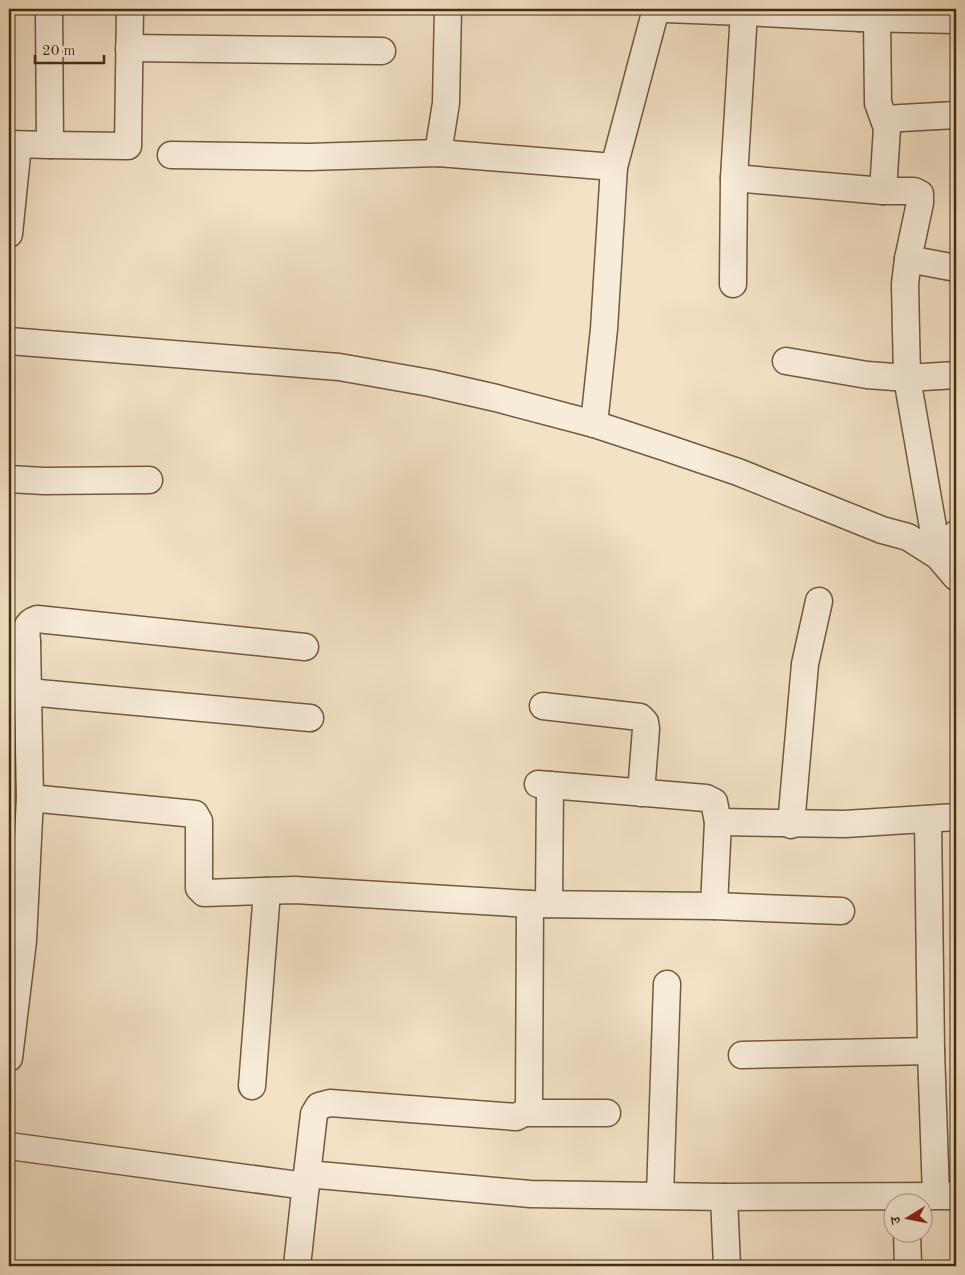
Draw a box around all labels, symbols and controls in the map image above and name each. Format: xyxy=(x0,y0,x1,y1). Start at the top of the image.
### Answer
scale bar xyxy=(35,32,104,64)
text: 20 m xyxy=(42,44,76,59)
north arrow xyxy=(882,1192,932,1242)
text: उ xyxy=(889,1215,904,1226)

